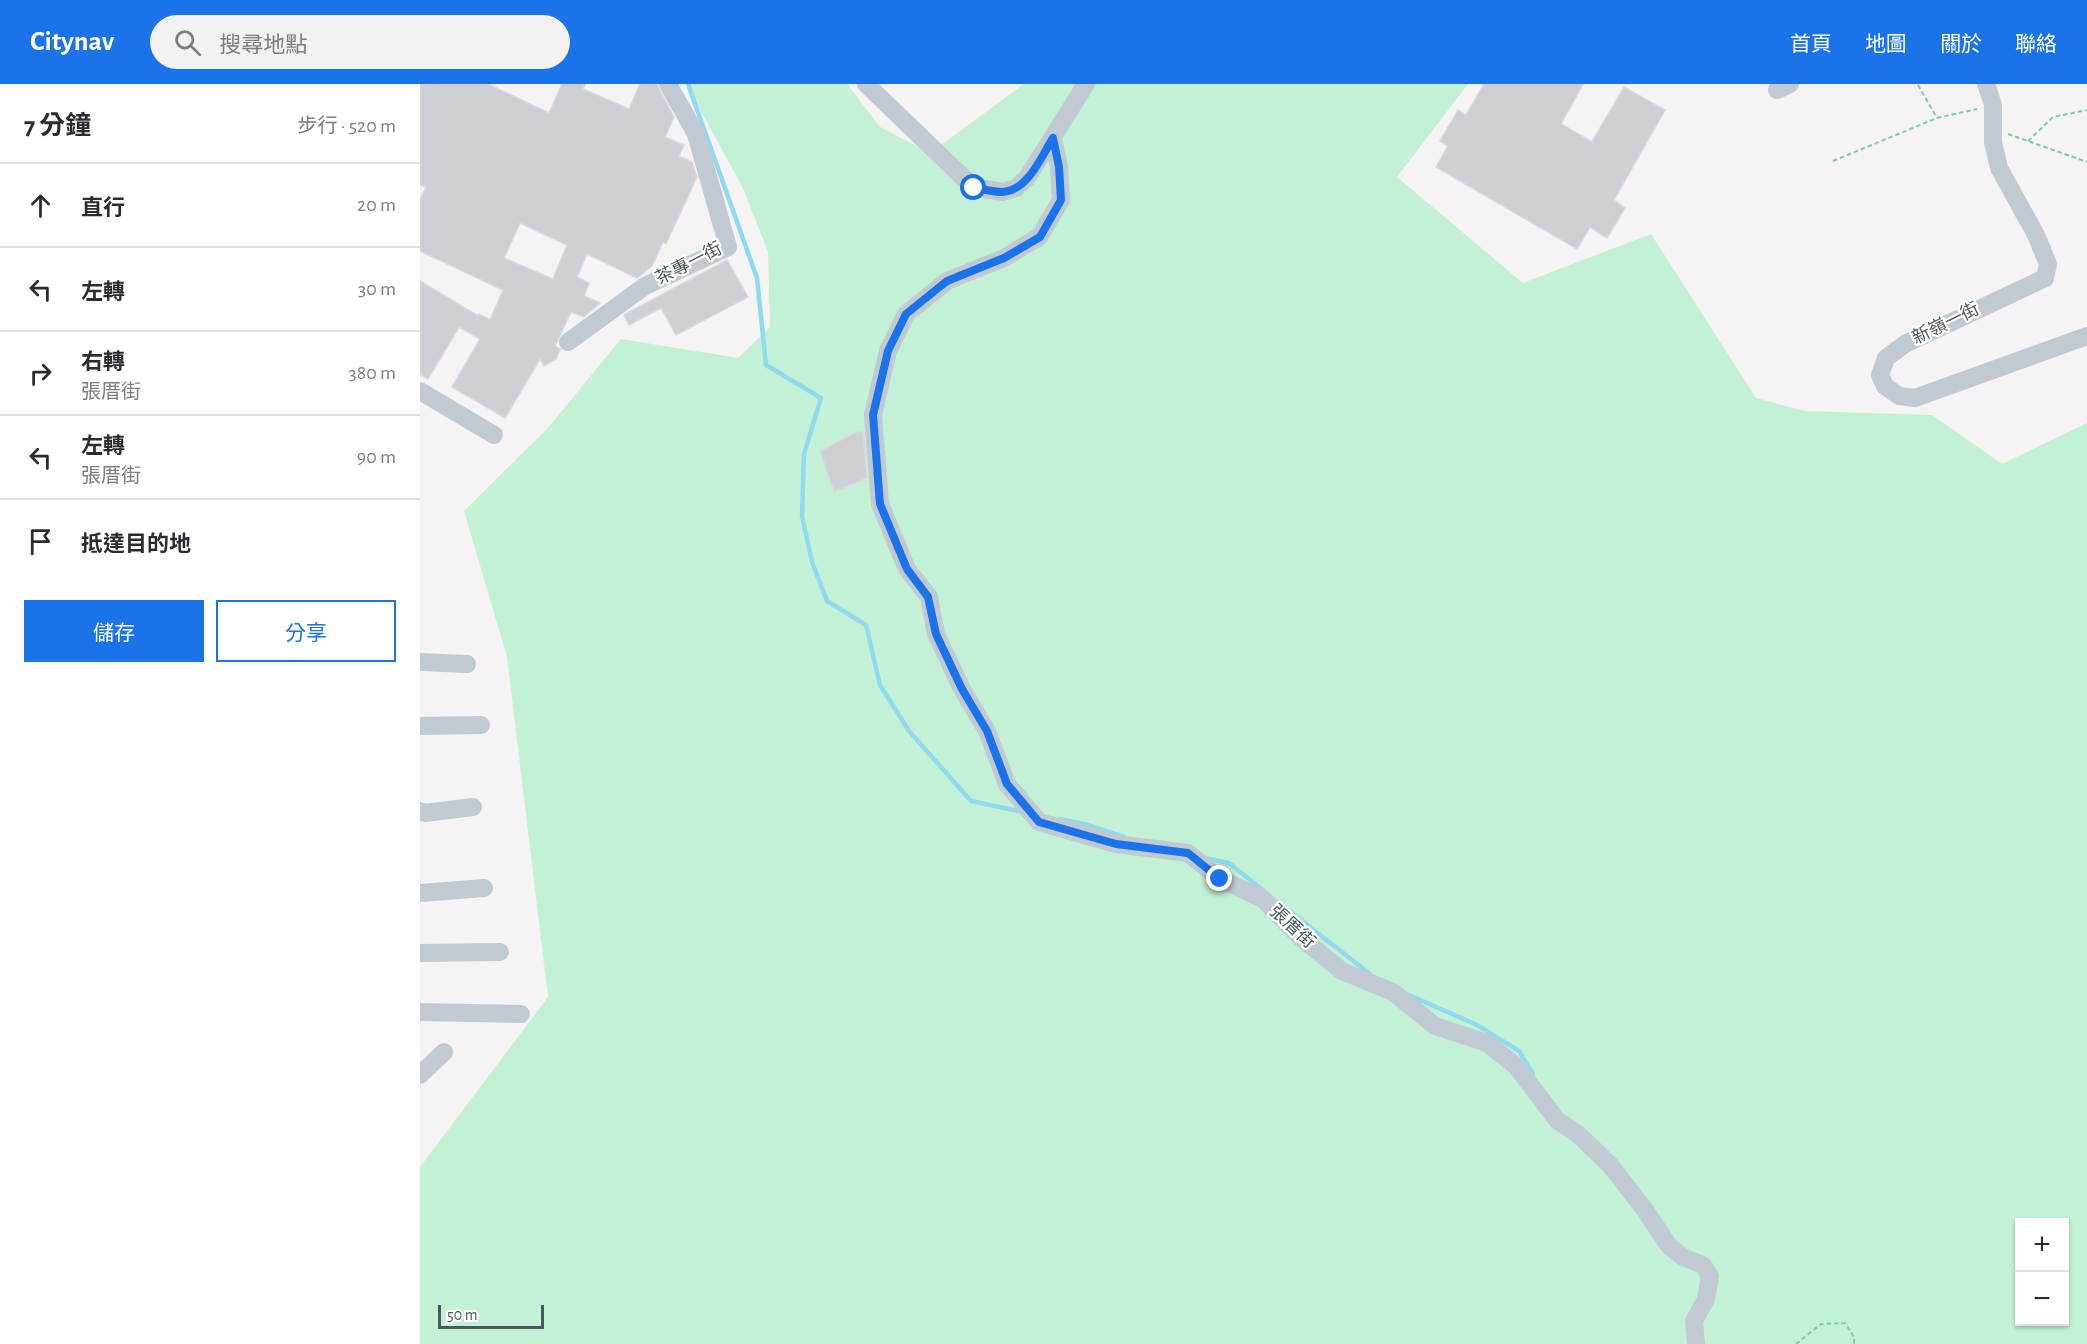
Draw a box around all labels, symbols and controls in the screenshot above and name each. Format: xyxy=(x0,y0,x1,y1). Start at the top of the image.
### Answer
search box xyxy=(150,15,570,69)
icon: search xyxy=(171,26,204,59)
text: Citynav xyxy=(30,28,114,56)
text: 搜尋地點 xyxy=(219,34,307,56)
text: 首頁 xyxy=(1790,34,1832,55)
text: 地圖 xyxy=(1865,34,1907,55)
text: 關於 xyxy=(1940,34,1982,55)
text: 聯絡 xyxy=(2015,34,2057,55)
text: 7 分鐘 xyxy=(24,113,91,139)
text: 步行 · 520 m xyxy=(298,116,396,136)
route start xyxy=(960,174,986,200)
icon: ahead xyxy=(24,189,57,222)
text: 20 m xyxy=(357,195,396,215)
text: 直行 xyxy=(81,197,125,219)
street label: 茶專一街 xyxy=(652,238,725,288)
icon: left xyxy=(24,273,57,306)
text: 30 m xyxy=(358,279,396,299)
text: 左轉 xyxy=(81,281,125,303)
street label: 新嶺一街 xyxy=(1909,298,1982,348)
text: 右轉 xyxy=(81,351,125,373)
icon: right xyxy=(24,357,57,390)
text: 380 m xyxy=(348,363,396,383)
text: 張厝街 xyxy=(81,382,141,402)
text: 左轉 xyxy=(81,435,125,457)
icon: left xyxy=(24,441,57,474)
text: 90 m xyxy=(357,447,396,467)
text: 張厝街 xyxy=(81,466,141,486)
icon: arrive xyxy=(24,525,57,558)
text: 抵達目的地 xyxy=(81,533,191,555)
button: 儲存 xyxy=(24,600,204,662)
button: 分享 xyxy=(216,600,396,662)
route end xyxy=(1206,865,1232,891)
street label: 張厝街 xyxy=(1266,901,1319,952)
map controls xyxy=(2015,1218,2069,1326)
button: + xyxy=(2015,1218,2069,1272)
button: − xyxy=(2015,1272,2069,1326)
scale bar xyxy=(438,1302,544,1330)
text: 50 m xyxy=(447,1307,478,1323)

